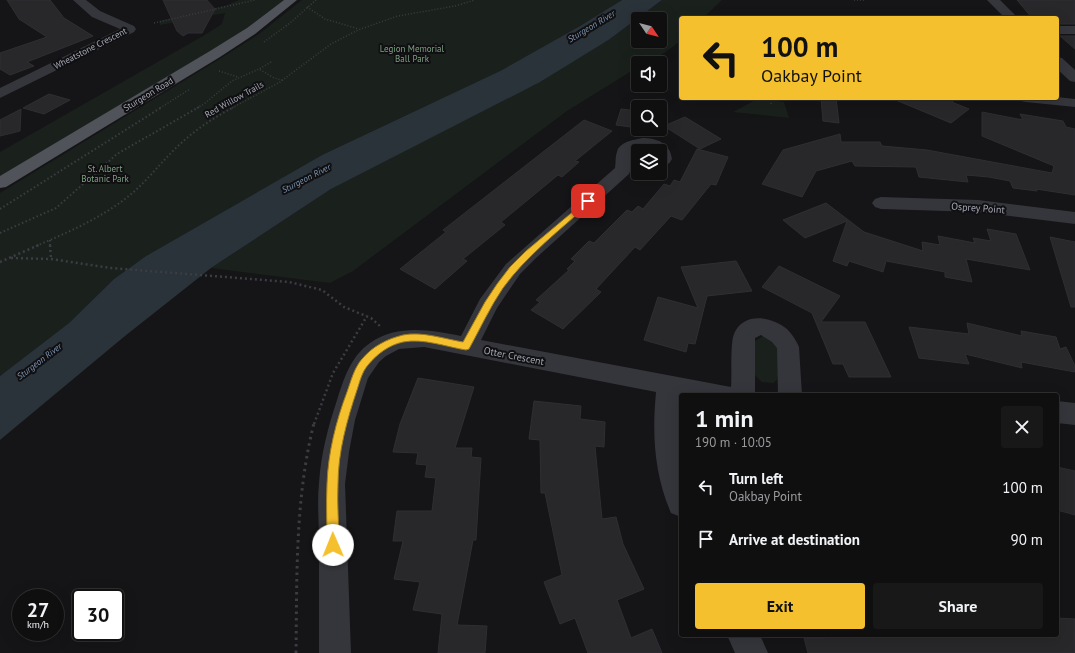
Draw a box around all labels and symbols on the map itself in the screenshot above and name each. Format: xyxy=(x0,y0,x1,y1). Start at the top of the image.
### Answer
water label: Sturgeon River xyxy=(565,7,618,44)
north arrow xyxy=(631,12,667,48)
street label: Wheatstone Crescent xyxy=(52,25,128,71)
park label: Legion Memorial Ball Park xyxy=(380,43,445,64)
street label: Sturgeon Road xyxy=(121,75,175,113)
street label: Red Willow Trails xyxy=(203,78,265,120)
water label: Sturgeon River xyxy=(280,160,333,195)
park label: St. Albert Botanic Park xyxy=(81,163,130,184)
pin xyxy=(571,184,605,218)
street label: Osprey Point xyxy=(951,200,1006,216)
water label: Sturgeon River xyxy=(14,340,64,381)
street label: Otter Crescent xyxy=(483,344,546,368)
position arrow xyxy=(312,524,354,566)
speed limit sign: 30 xyxy=(72,589,124,641)

